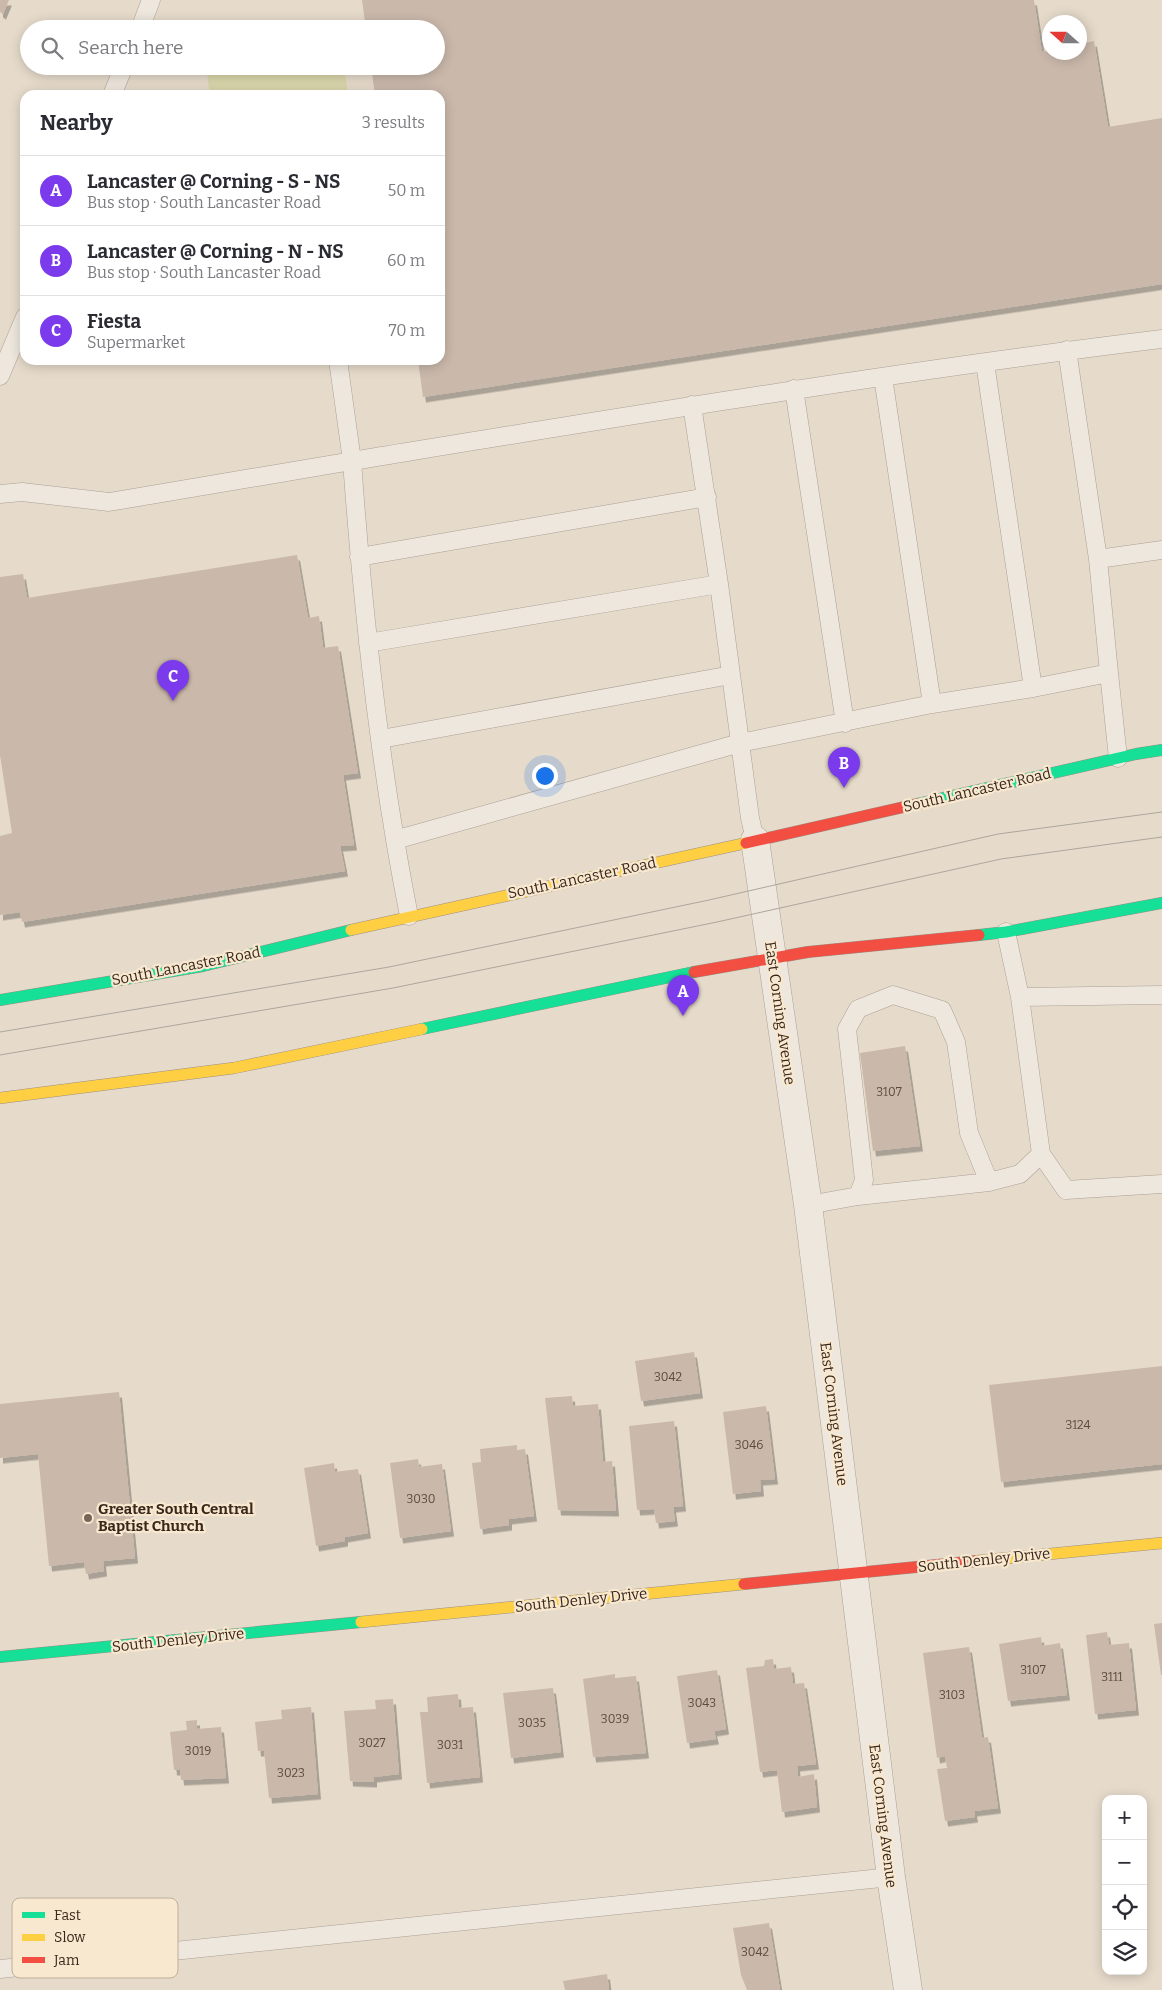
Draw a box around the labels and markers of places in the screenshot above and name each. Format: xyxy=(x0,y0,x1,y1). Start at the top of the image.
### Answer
pin: C xyxy=(157,660,189,701)
pin: B xyxy=(828,747,860,788)
pin: A xyxy=(667,975,699,1016)
place label: Greater South Central Baptist Church xyxy=(98,1500,254,1535)
marker: Greater South Central Baptist Church xyxy=(82,1512,94,1524)

